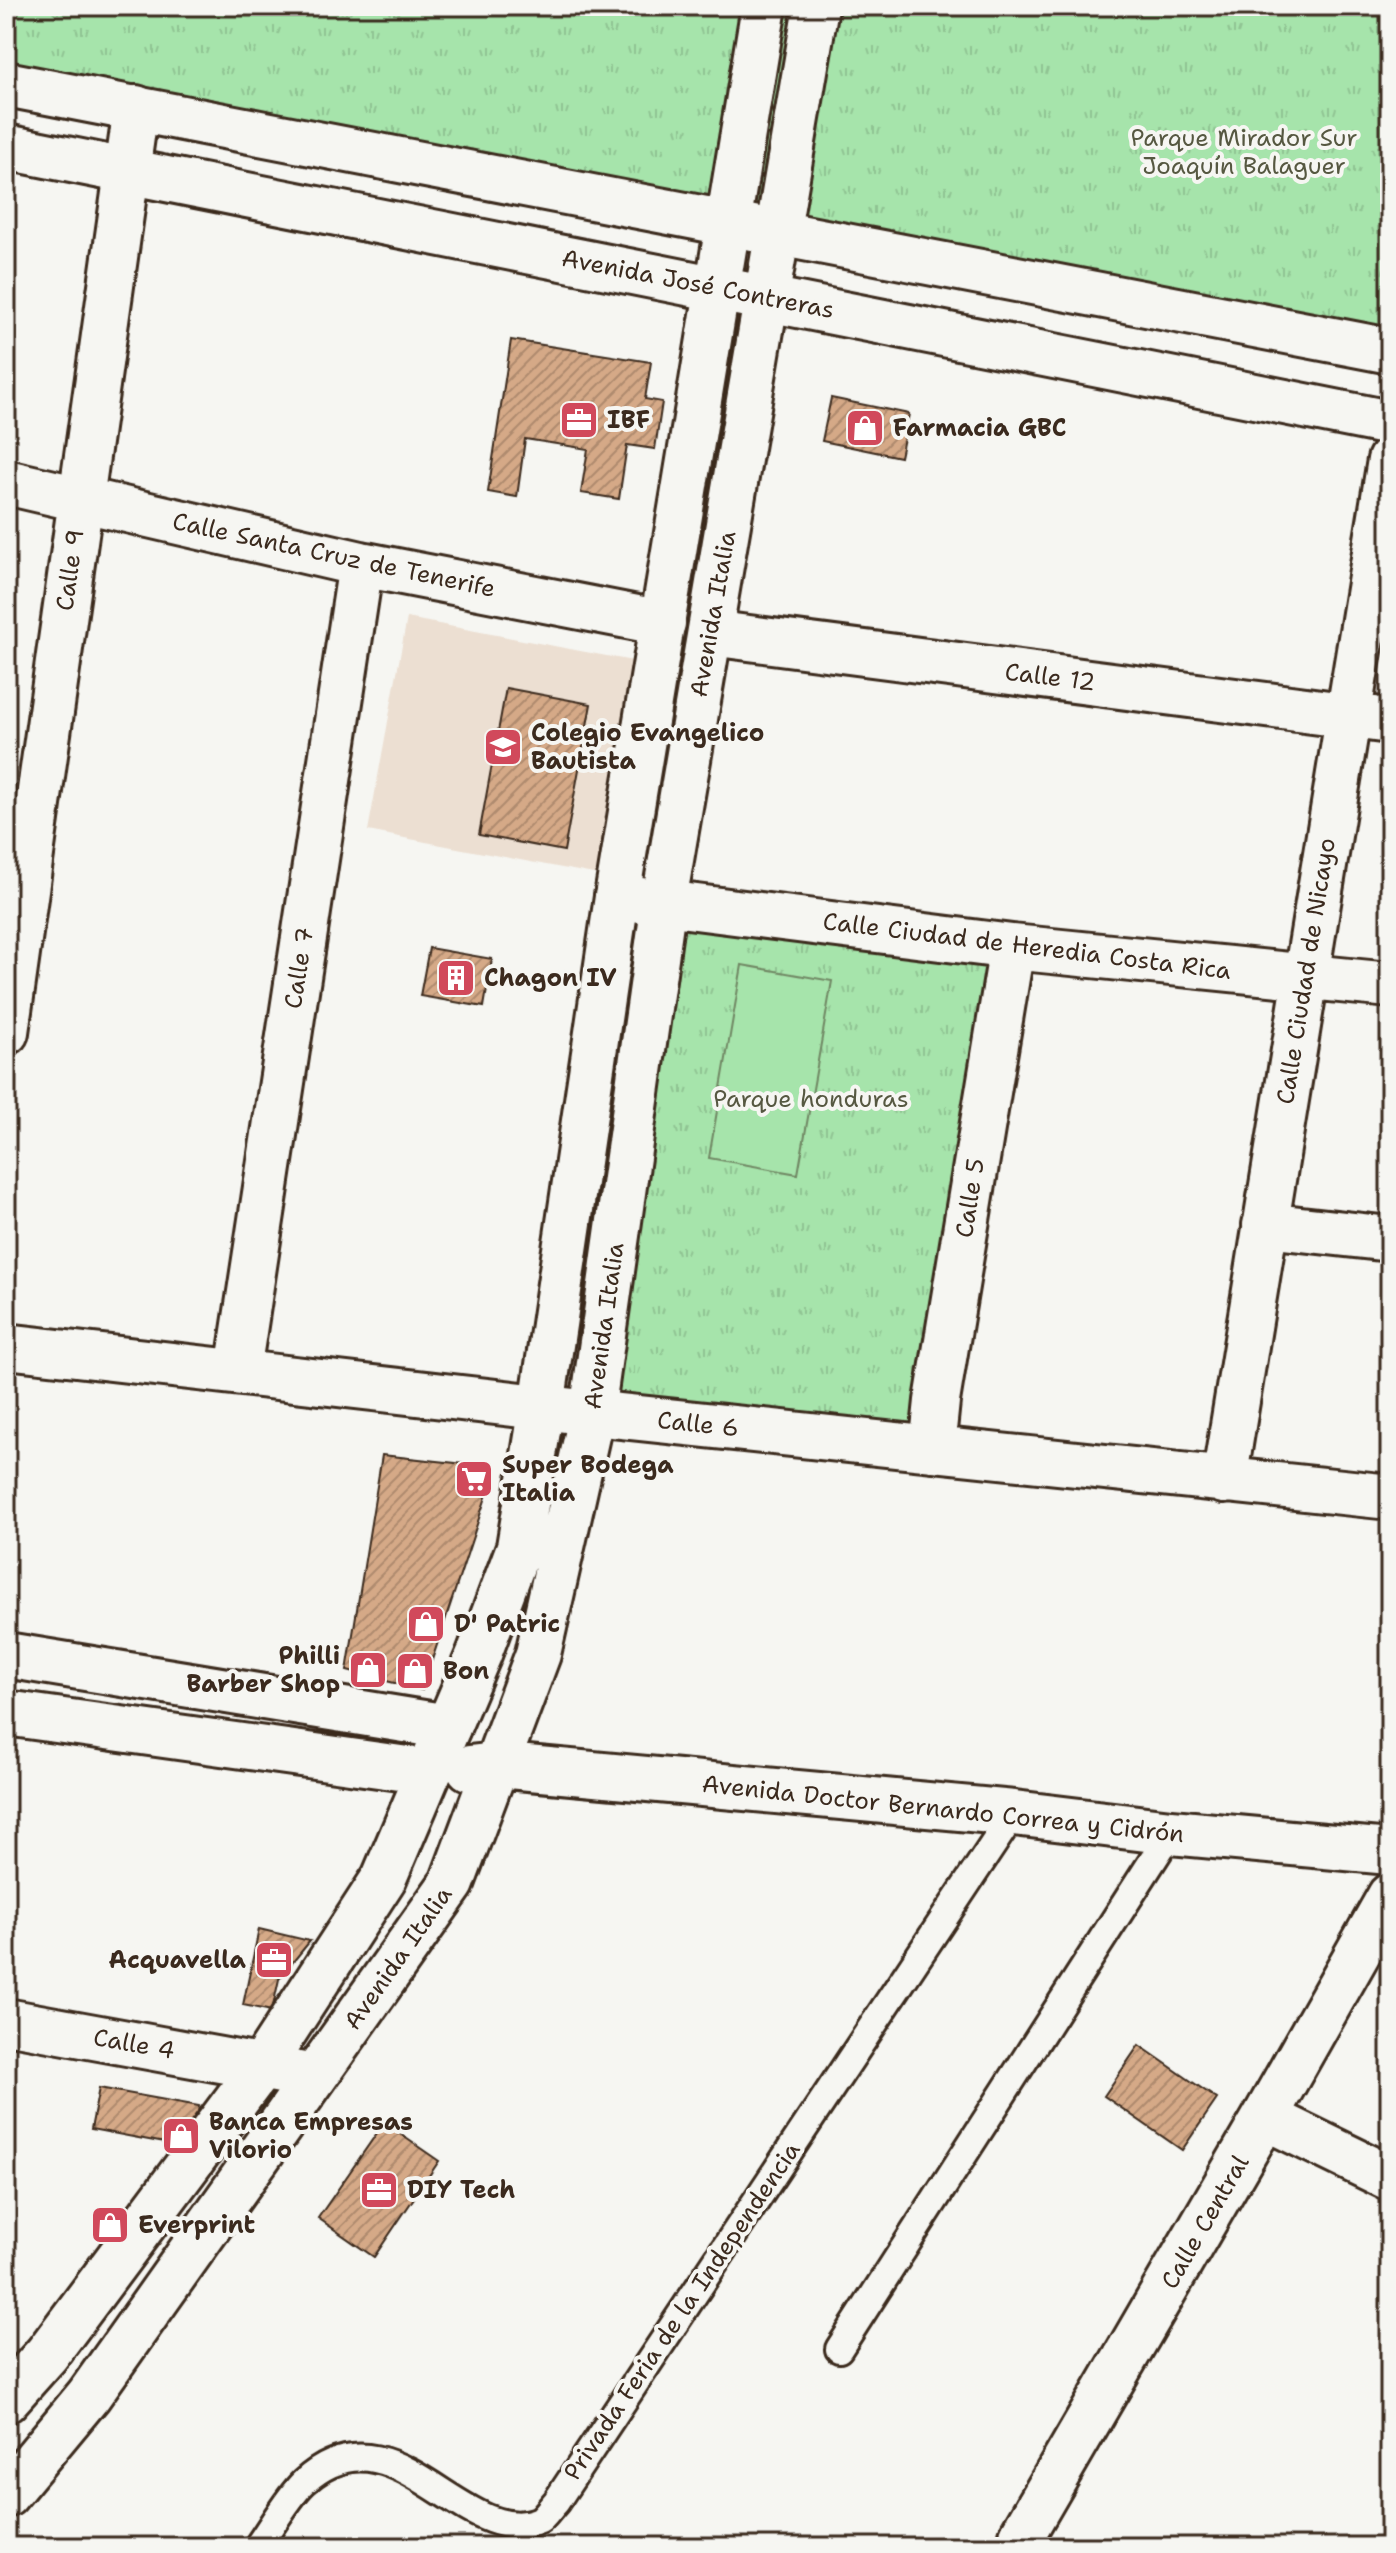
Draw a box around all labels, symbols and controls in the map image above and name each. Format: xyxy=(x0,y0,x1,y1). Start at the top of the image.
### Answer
park label: Parque Mirador Sur Joaquín Balaguer xyxy=(1130,122,1358,182)
street label: Avenida José Contreras xyxy=(559,242,837,326)
office icon: IBF xyxy=(558,399,600,441)
place label: IBF xyxy=(607,404,650,436)
shop icon: Farmacia GBC xyxy=(844,407,886,449)
place label: Farmacia GBC xyxy=(893,412,1067,444)
street label: Calle Santa Cruz de Tenerife xyxy=(170,505,498,605)
street label: Calle 9 xyxy=(48,527,92,613)
street label: Avenida Italia xyxy=(683,528,743,700)
street label: Calle 12 xyxy=(1003,656,1097,698)
place label: Colegio Evangelico Bautista xyxy=(531,717,764,777)
school or university icon: Colegio Evangelico Bautista xyxy=(482,726,524,768)
street label: Calle Ciudad de Nicayo xyxy=(1269,836,1343,1106)
street label: Calle Ciudad de Heredia Costa Rica xyxy=(821,905,1233,987)
street label: Calle 7 xyxy=(277,925,321,1011)
building icon: Chagon IV xyxy=(435,957,477,999)
place label: Chagon IV xyxy=(484,962,617,994)
park label: Parque honduras xyxy=(713,1083,909,1115)
street label: Calle 5 xyxy=(948,1156,992,1240)
street label: Avenida Italia xyxy=(576,1240,632,1411)
street label: Calle 6 xyxy=(656,1404,740,1444)
place label: Super Bodega Italia xyxy=(502,1449,674,1509)
supermarket icon: Super Bodega Italia xyxy=(453,1458,495,1500)
shop icon: D' Patric xyxy=(405,1603,447,1645)
place label: D' Patric xyxy=(454,1608,560,1640)
place label: Philli Barber Shop xyxy=(187,1640,340,1700)
shop icon: Philli Barber Shop xyxy=(347,1649,389,1691)
shop icon: Bon xyxy=(394,1650,436,1692)
place label: Bon xyxy=(443,1655,489,1687)
street label: Avenida Doctor Bernardo Correa y Cidrón xyxy=(700,1768,1186,1850)
street label: Avenida Italia xyxy=(337,1880,459,2036)
office icon: Acquavella xyxy=(253,1939,295,1981)
place label: Acquavella xyxy=(108,1944,247,1976)
street label: Calle 4 xyxy=(91,2021,177,2067)
place label: Banca Empresas Vilorio xyxy=(209,2106,413,2166)
shop icon: Banca Empresas Vilorio xyxy=(160,2115,202,2157)
street label: Privada Feria de la Independencia xyxy=(556,2136,808,2486)
street label: Calle Central xyxy=(1154,2149,1257,2295)
office icon: DIY Tech xyxy=(358,2169,400,2211)
place label: DIY Tech xyxy=(407,2174,515,2206)
shop icon: Everprint xyxy=(89,2204,131,2246)
place label: Everprint xyxy=(138,2209,255,2241)

